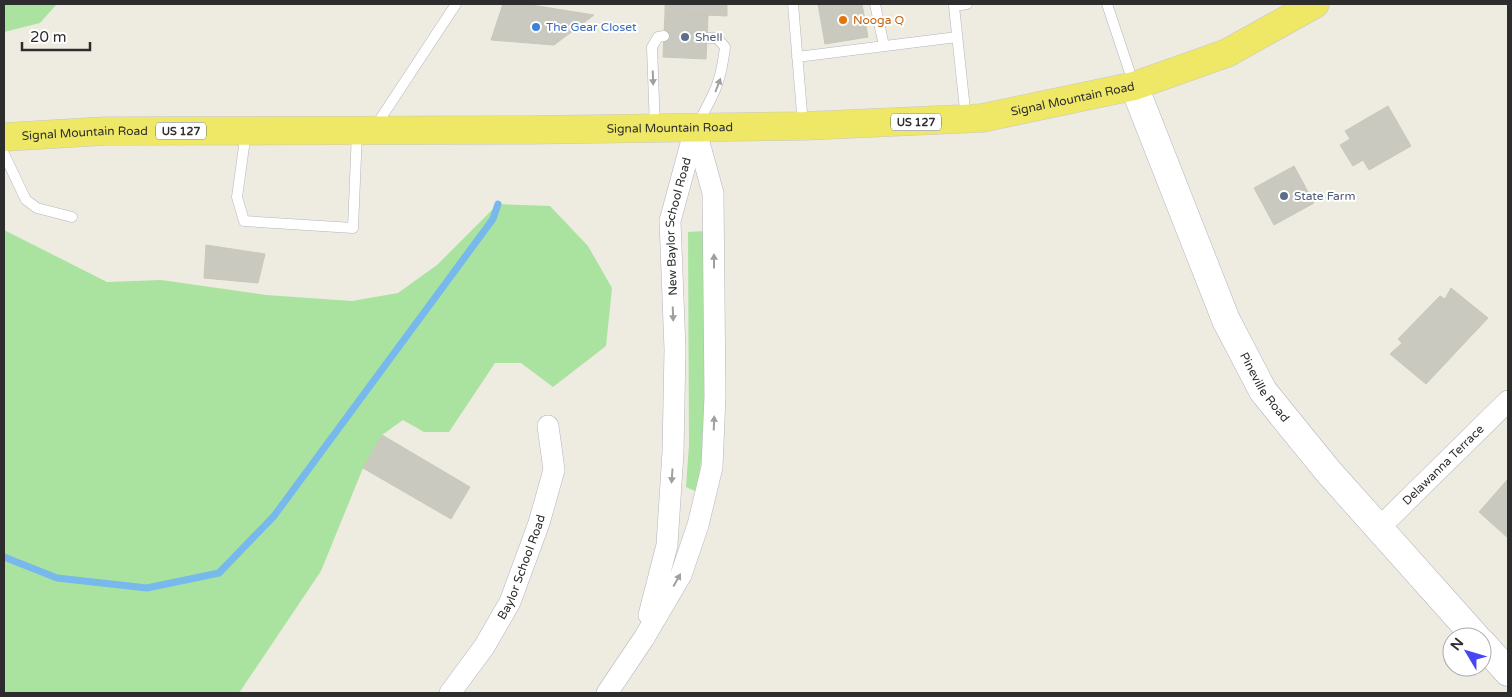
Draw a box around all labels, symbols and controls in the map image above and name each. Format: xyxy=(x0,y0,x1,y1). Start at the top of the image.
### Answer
place label: Nooga Q xyxy=(853,13,904,27)
marker: Nooga Q xyxy=(837,14,849,26)
scale bar xyxy=(22,20,90,52)
place label: The Gear Closet xyxy=(546,20,637,34)
marker: The Gear Closet xyxy=(530,21,542,33)
text: 20 m xyxy=(30,28,67,46)
place label: Shell xyxy=(695,30,722,44)
marker: Shell xyxy=(679,31,691,43)
one-way arrow xyxy=(649,70,657,86)
one-way arrow xyxy=(714,77,722,92)
street label: Signal Mountain Road xyxy=(1009,79,1136,119)
road number: US 127 xyxy=(891,114,941,130)
street label: Signal Mountain Road xyxy=(607,120,733,136)
road number: US 127 xyxy=(156,122,206,140)
street label: Signal Mountain Road xyxy=(21,124,148,143)
street label: New Baylor School Road xyxy=(663,156,694,296)
place label: State Farm xyxy=(1294,189,1355,203)
marker: State Farm xyxy=(1278,190,1290,202)
one-way arrow xyxy=(710,253,718,269)
one-way arrow xyxy=(670,306,678,322)
street label: Pineville Road xyxy=(1237,350,1292,425)
one-way arrow xyxy=(710,415,718,431)
street label: Delawanna Terrace xyxy=(1400,422,1487,508)
one-way arrow xyxy=(667,468,675,484)
street label: Baylor School Road xyxy=(494,513,548,622)
one-way arrow xyxy=(673,573,681,588)
north arrow xyxy=(1442,627,1492,677)
text: N xyxy=(1447,635,1467,654)

